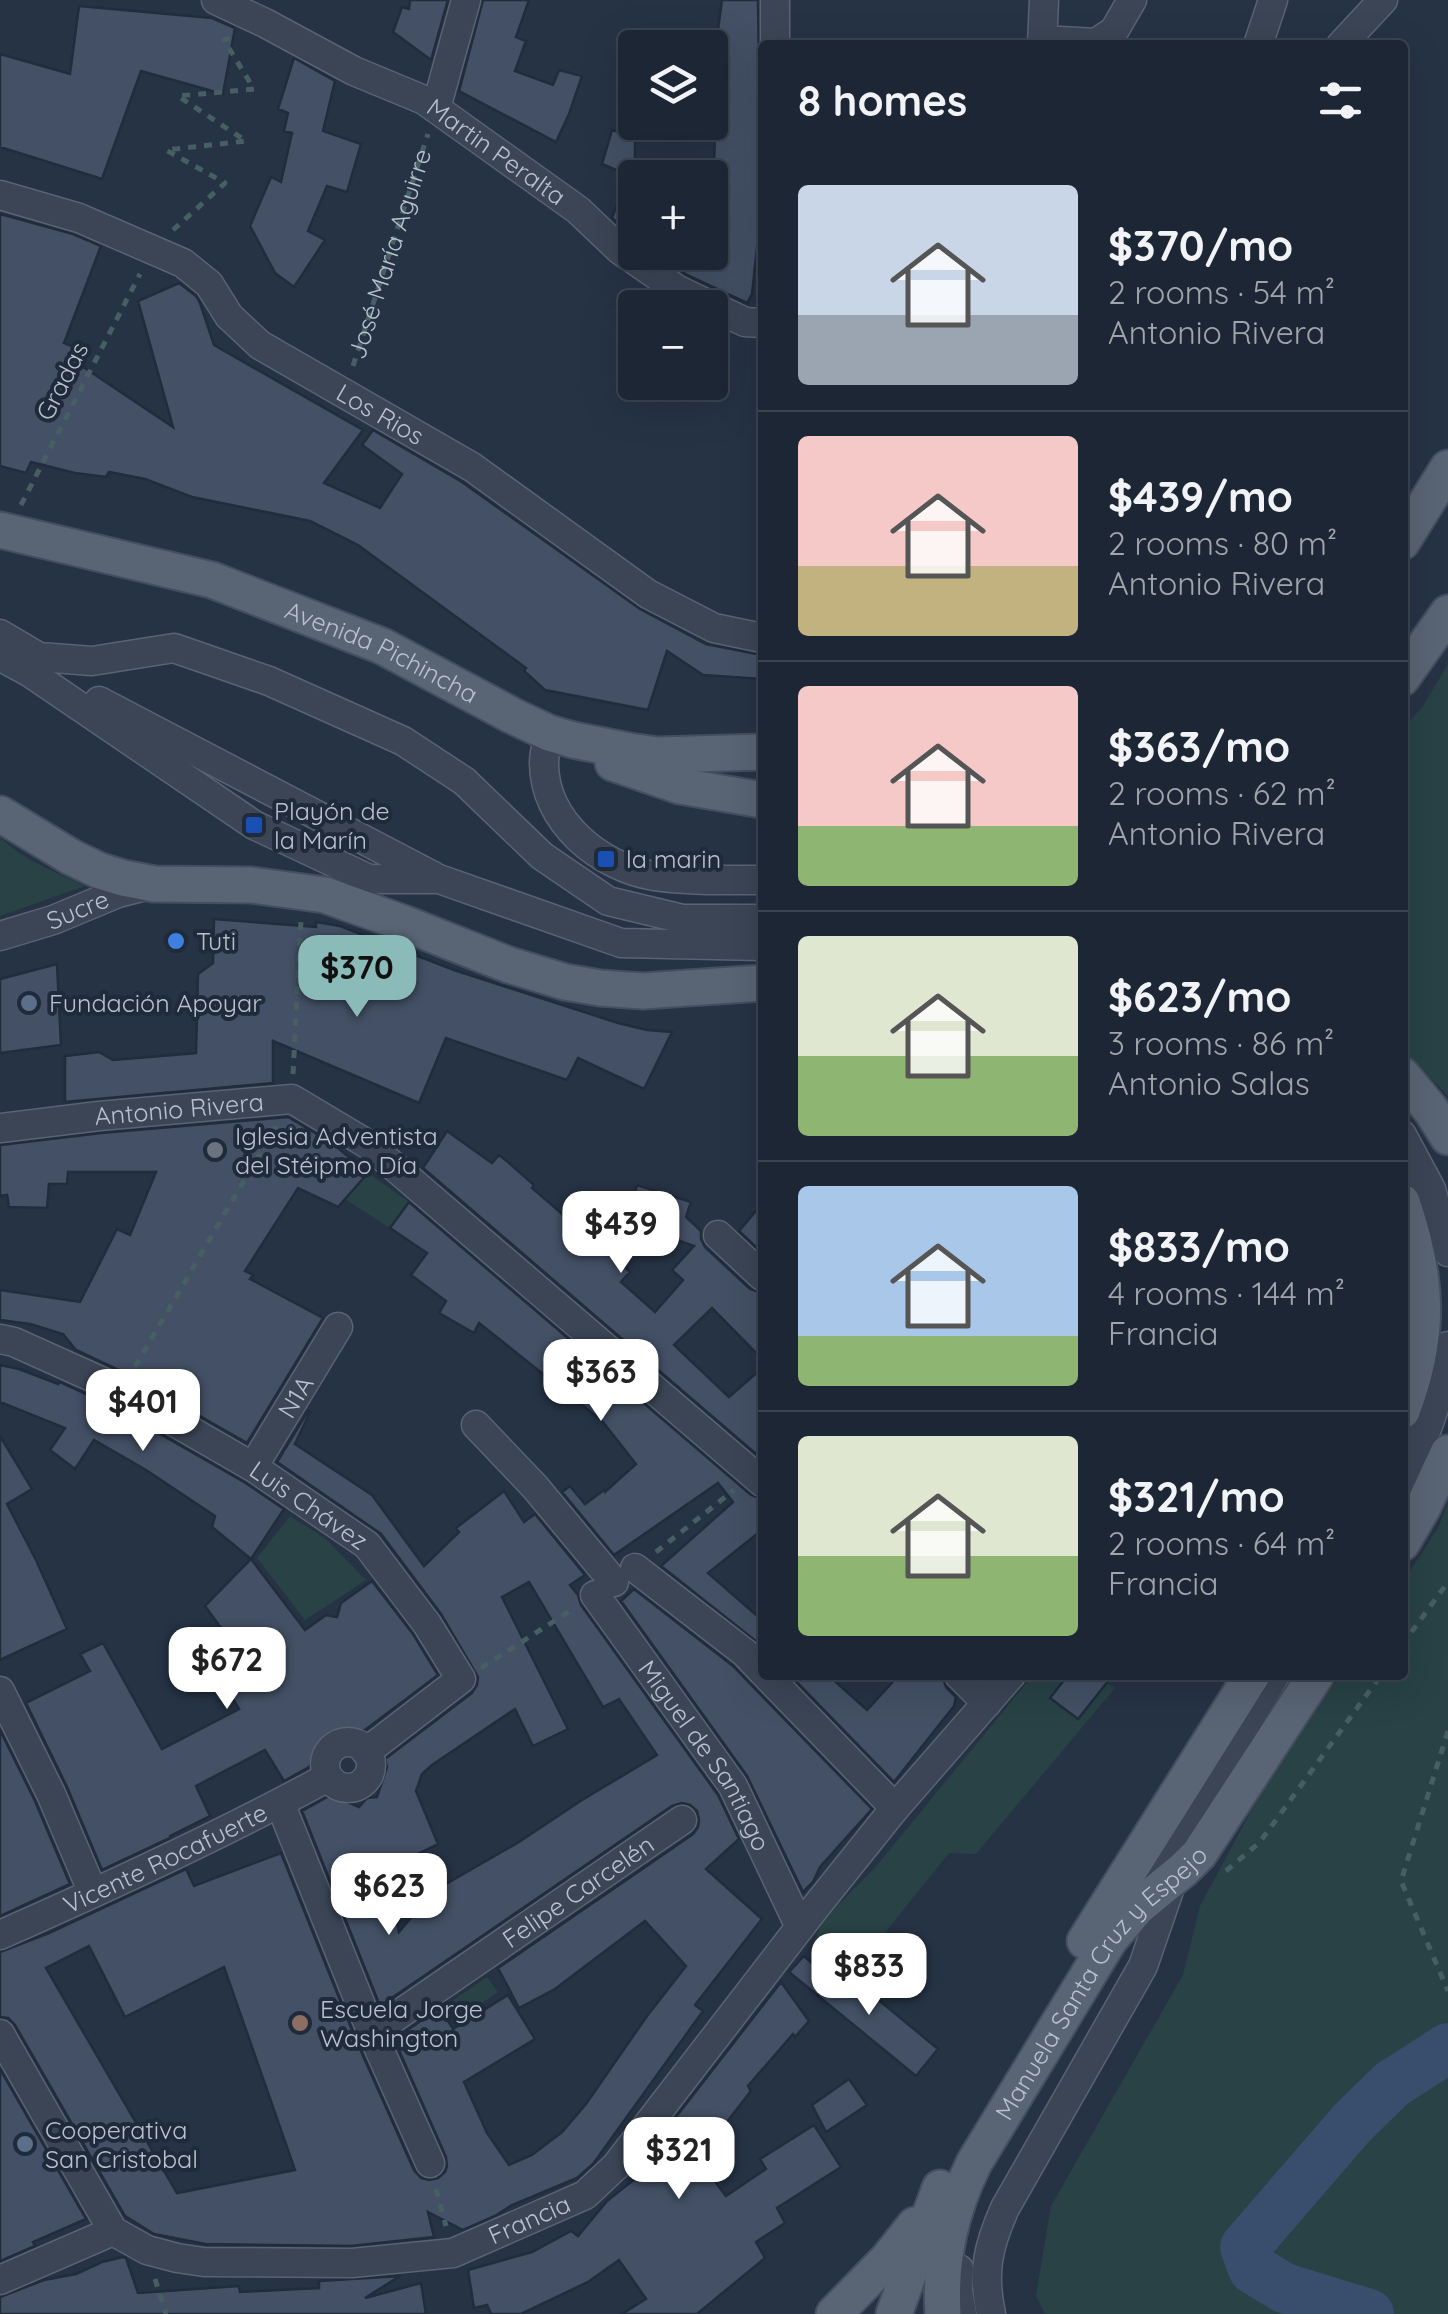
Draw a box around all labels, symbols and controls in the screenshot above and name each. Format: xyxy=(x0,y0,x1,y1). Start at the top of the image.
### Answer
map controls xyxy=(618,30,728,400)
button: layers xyxy=(618,30,728,140)
icon: filters xyxy=(1313,73,1368,128)
text: 8 homes xyxy=(798,74,967,127)
street label: Martin Peralta xyxy=(421,91,572,211)
street label: José María Aguirre xyxy=(340,145,437,363)
button: + xyxy=(618,160,728,270)
text: $370/mo xyxy=(1108,219,1293,272)
icon: home xyxy=(878,225,998,345)
text: 2 rooms · 54 m² xyxy=(1108,272,1335,312)
button: − xyxy=(618,290,728,400)
text: Antonio Rivera xyxy=(1108,312,1325,352)
street label: Gradas xyxy=(29,336,94,425)
street label: Los Rios xyxy=(331,376,430,451)
text: $439/mo xyxy=(1108,470,1293,523)
icon: home xyxy=(878,476,998,596)
text: 2 rooms · 80 m² xyxy=(1108,523,1337,563)
text: Antonio Rivera xyxy=(1108,563,1325,603)
street label: Avenida Pichincha xyxy=(281,594,483,709)
text: $363/mo xyxy=(1108,720,1290,773)
icon: home xyxy=(878,726,998,846)
text: 2 rooms · 62 m² xyxy=(1108,773,1336,813)
place label: Playón de la Marín xyxy=(274,795,390,855)
text: Antonio Rivera xyxy=(1108,813,1325,853)
marker: Playón de la Marín xyxy=(243,814,265,836)
place label: la marin xyxy=(626,843,721,874)
marker: la marin xyxy=(595,848,617,870)
street label: Sucre xyxy=(42,883,113,936)
place label: Tuti xyxy=(196,925,236,956)
marker: Tuti xyxy=(165,930,187,952)
pin: $370 xyxy=(298,935,416,1020)
text: $370 xyxy=(320,947,394,987)
text: $623/mo xyxy=(1108,970,1292,1023)
icon: home xyxy=(878,976,998,1096)
place label: Fundación Apoyar xyxy=(49,987,262,1018)
marker: Fundación Apoyar xyxy=(18,992,40,1014)
text: 3 rooms · 86 m² xyxy=(1108,1023,1334,1063)
text: Antonio Salas xyxy=(1108,1063,1310,1103)
street label: Antonio Rivera xyxy=(93,1086,265,1131)
place label: Iglesia Adventista del Stéipmo Día xyxy=(235,1120,438,1180)
marker: Iglesia Adventista del Stéipmo Día xyxy=(204,1139,226,1161)
pin: $439 xyxy=(562,1191,680,1276)
text: $439 xyxy=(584,1203,658,1243)
text: $833/mo xyxy=(1108,1220,1290,1273)
icon: home xyxy=(878,1226,998,1346)
text: 4 rooms · 144 m² xyxy=(1108,1273,1345,1313)
text: Francia xyxy=(1108,1313,1218,1353)
pin: $363 xyxy=(542,1339,660,1424)
text: $363 xyxy=(565,1351,637,1391)
pin: $401 xyxy=(84,1369,202,1454)
street label: N1A xyxy=(271,1370,320,1423)
text: $401 xyxy=(108,1381,178,1421)
street label: Luis Chávez xyxy=(244,1454,374,1556)
text: $321/mo xyxy=(1108,1470,1285,1523)
icon: home xyxy=(878,1476,998,1596)
text: 2 rooms · 64 m² xyxy=(1108,1523,1335,1563)
text: Francia xyxy=(1108,1563,1218,1603)
pin: $672 xyxy=(168,1627,286,1712)
text: $672 xyxy=(191,1639,263,1679)
street label: Miguel de Santiago xyxy=(632,1654,778,1856)
street label: Vicente Rocafuerte xyxy=(58,1796,272,1920)
street label: Felipe Carcelén xyxy=(496,1828,659,1954)
street label: Manuela Santa Cruz y Espejo xyxy=(988,1839,1213,2125)
pin: $623 xyxy=(330,1853,448,1938)
text: $623 xyxy=(353,1865,425,1905)
pin: $833 xyxy=(810,1933,928,2018)
text: $833 xyxy=(833,1945,905,1985)
place label: Escuela Jorge Washington xyxy=(320,1993,483,2053)
marker: Escuela Jorge Washington xyxy=(289,2012,311,2034)
place label: Cooperativa San Cristobal xyxy=(45,2114,198,2174)
pin: $321 xyxy=(620,2117,738,2202)
text: $321 xyxy=(646,2129,712,2169)
marker: Cooperativa San Cristobal xyxy=(14,2133,36,2155)
street label: Francia xyxy=(483,2188,575,2251)

